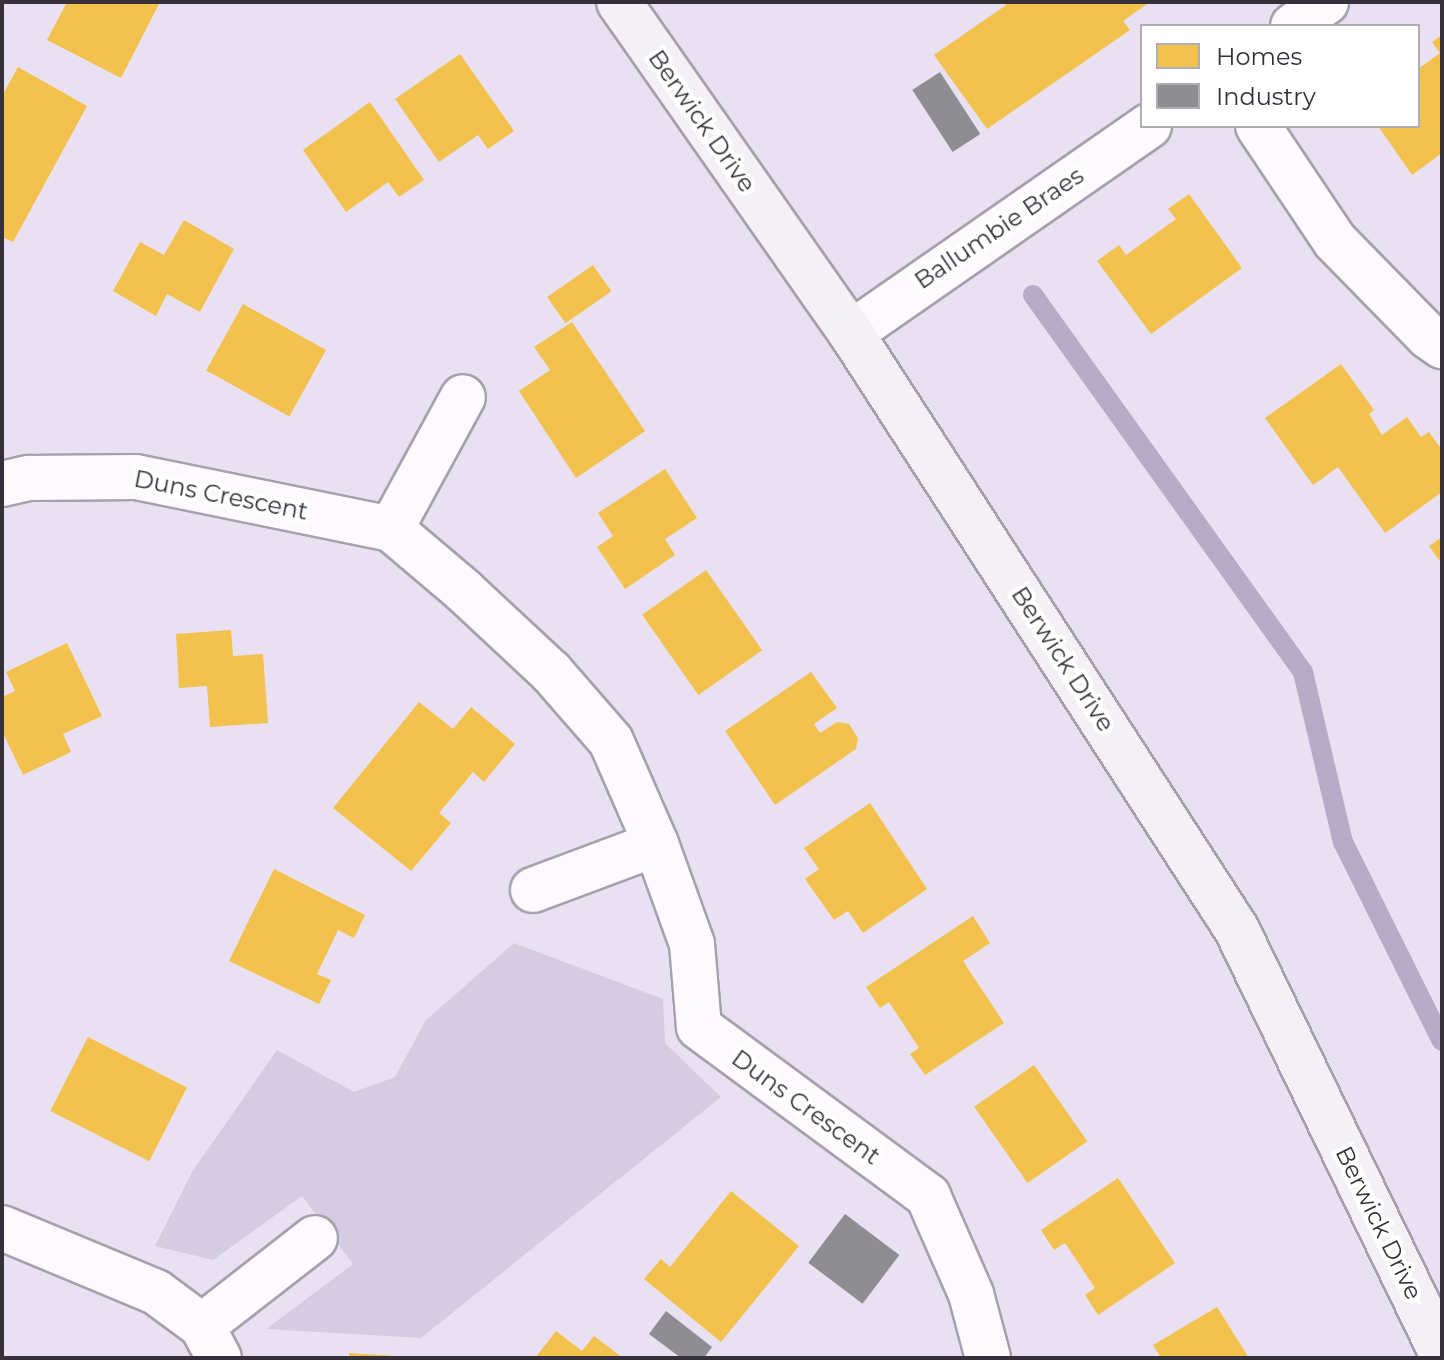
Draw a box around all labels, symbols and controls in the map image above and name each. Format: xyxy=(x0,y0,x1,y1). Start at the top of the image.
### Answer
legend xyxy=(1140,24,1420,128)
text: Homes xyxy=(1216,42,1302,71)
street label: Berwick Drive xyxy=(642,44,762,198)
text: Industry xyxy=(1216,82,1316,111)
street label: Ballumbie Braes xyxy=(909,161,1089,295)
street label: Duns Crescent xyxy=(132,464,310,526)
street label: Berwick Drive xyxy=(1005,581,1121,737)
street label: Duns Crescent xyxy=(726,1043,886,1171)
street label: Berwick Drive xyxy=(1329,1142,1429,1304)

